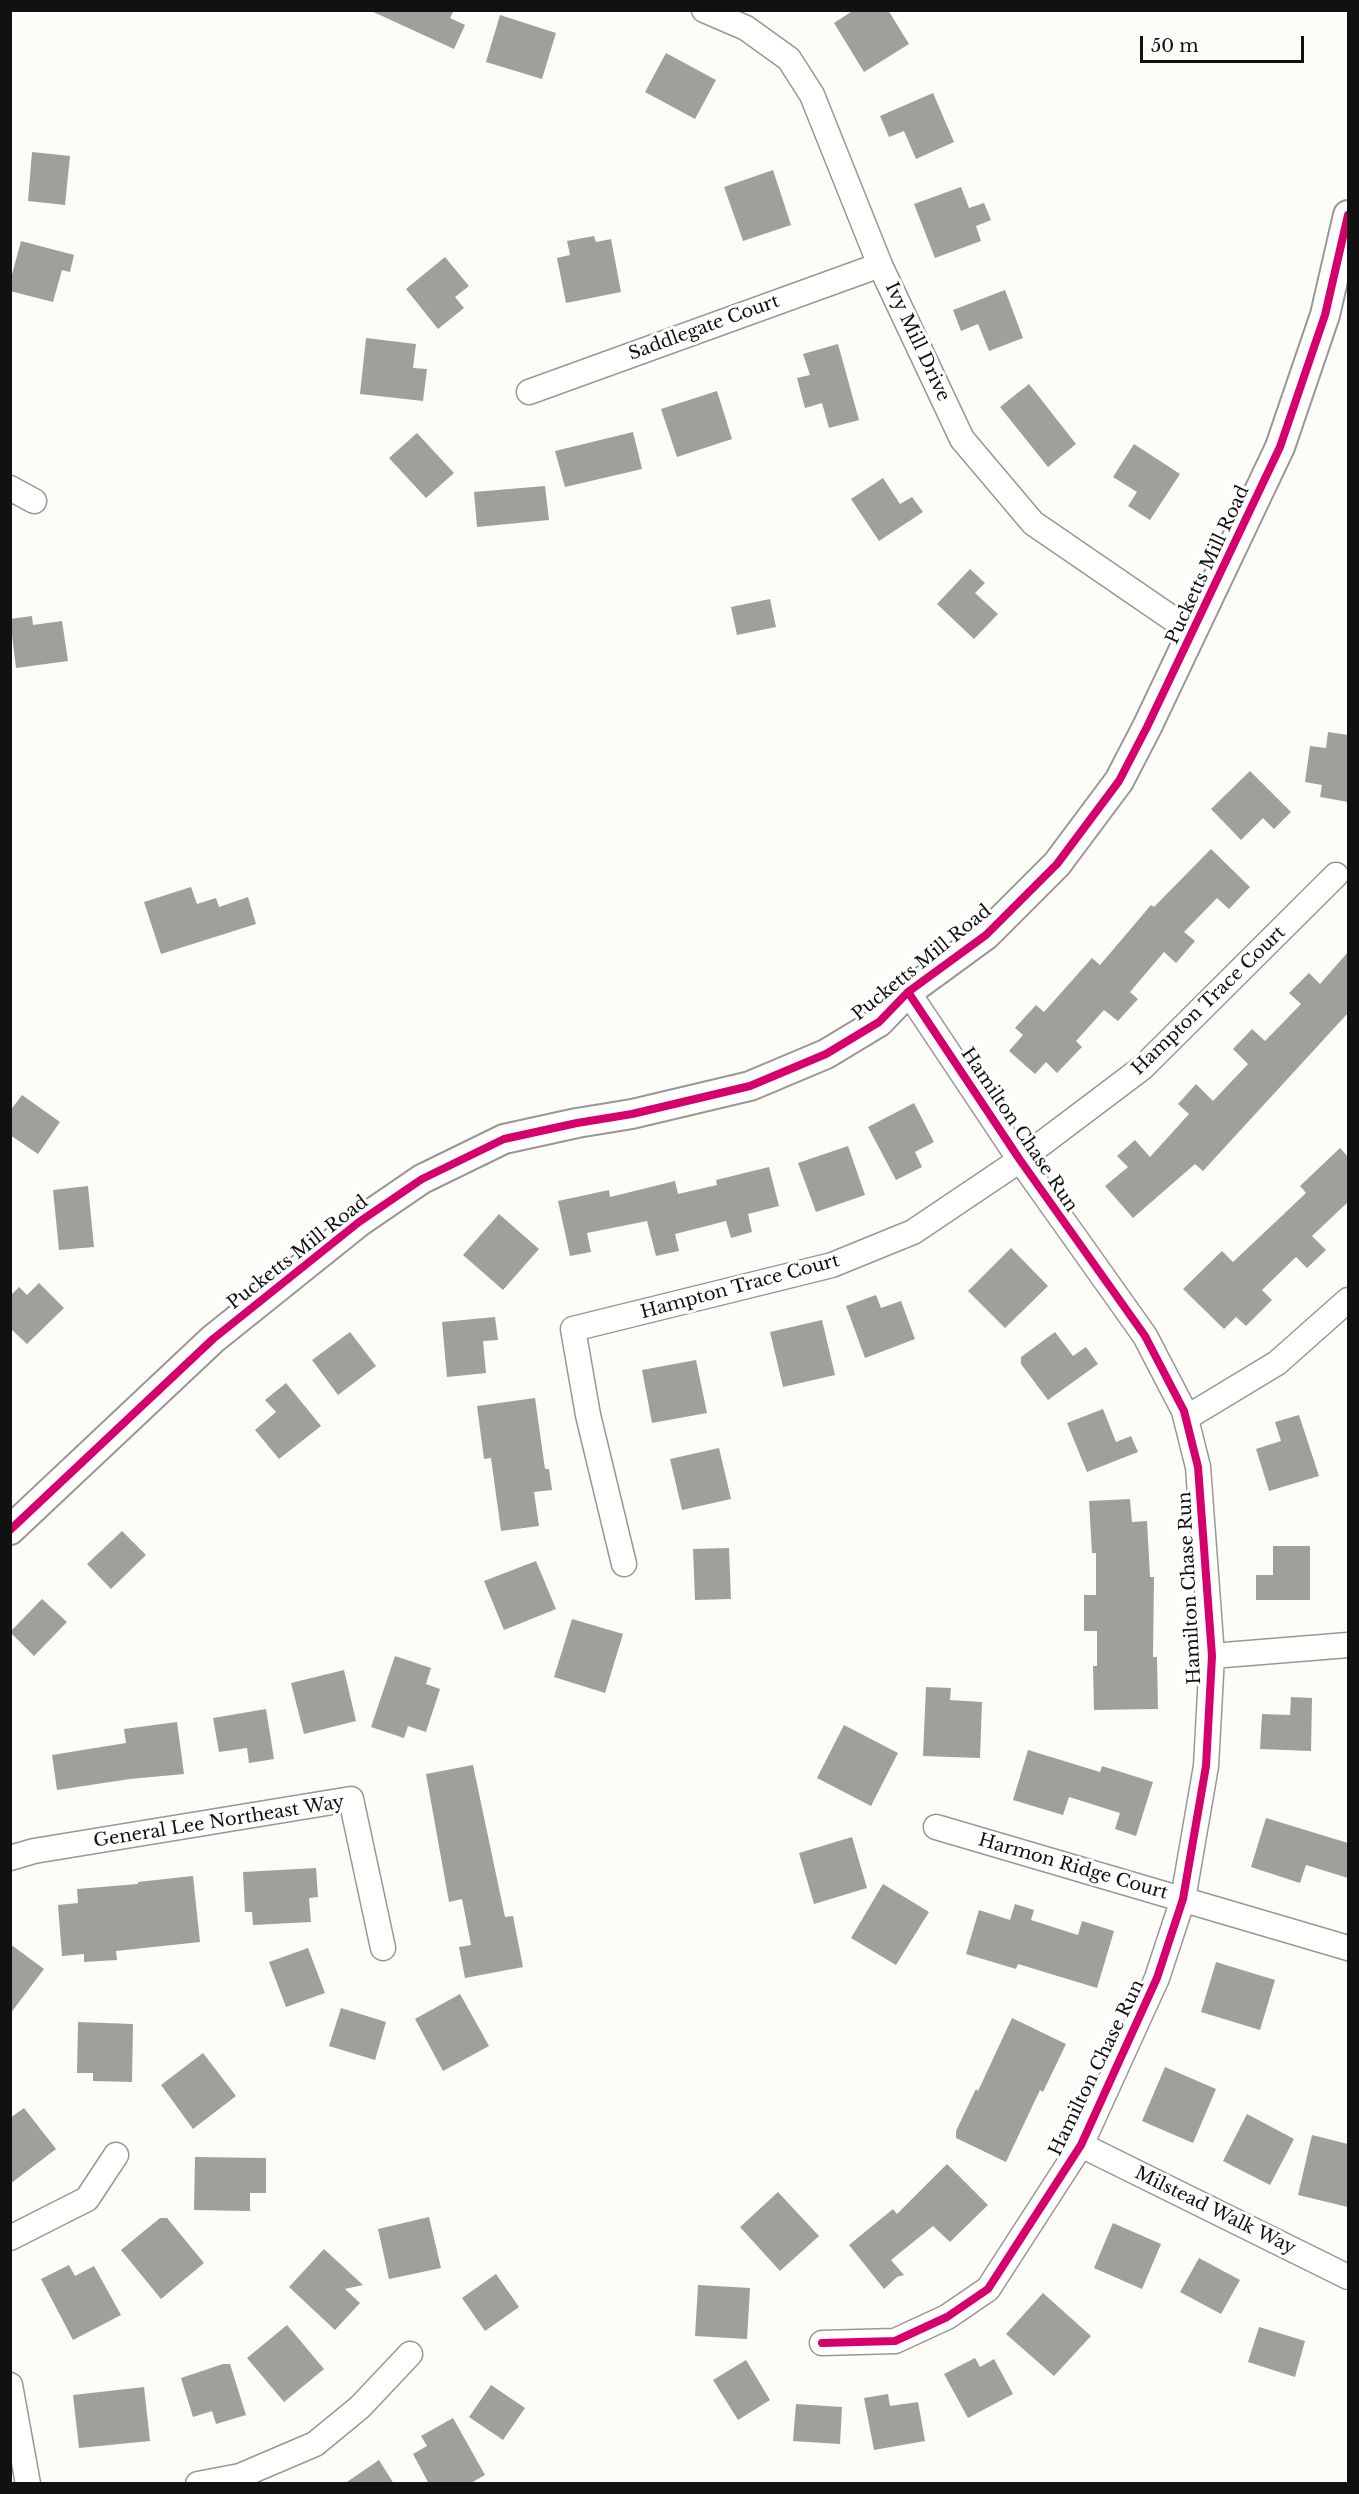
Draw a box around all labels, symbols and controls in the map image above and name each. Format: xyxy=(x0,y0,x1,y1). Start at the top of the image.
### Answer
scale bar xyxy=(1143,24,1306,62)
text: 50 m xyxy=(1151,35,1199,57)
street label: Ivy Mill Drive xyxy=(880,279,954,405)
street label: Saddlegate Court xyxy=(626,291,782,365)
street label: Pucketts Mill Road xyxy=(1162,482,1254,648)
street label: Pucketts Mill Road xyxy=(848,900,996,1026)
street label: Hampton Trace Court xyxy=(1128,922,1290,1080)
street label: Hamilton Chase Run xyxy=(956,1044,1082,1216)
street label: Pucketts Mill Road xyxy=(223,1191,373,1315)
street label: Hampton Trace Court xyxy=(638,1250,842,1324)
street label: Hamilton Chase Run xyxy=(1174,1491,1206,1685)
street label: General Lee Northeast Way xyxy=(92,1792,346,1852)
street label: Harmon Ridge Court xyxy=(976,1830,1170,1904)
street label: Hamilton Chase Run xyxy=(1045,1976,1149,2160)
street label: Milstead Walk Way xyxy=(1131,2163,1299,2259)

